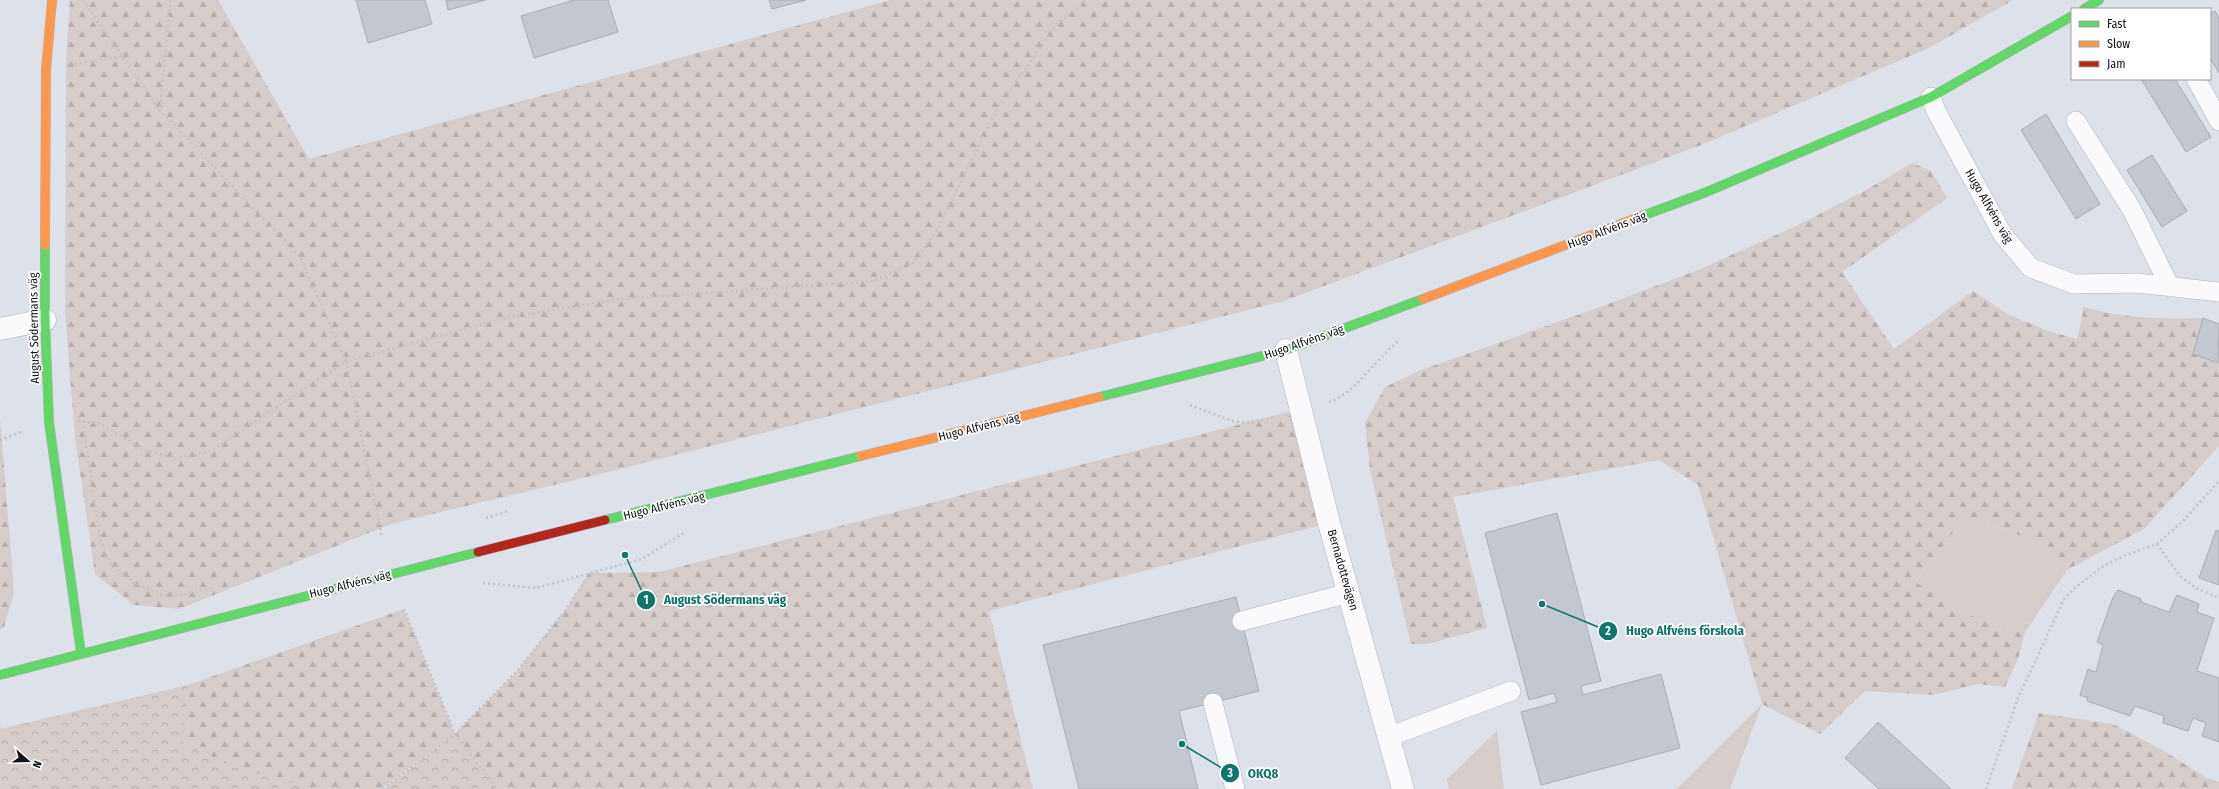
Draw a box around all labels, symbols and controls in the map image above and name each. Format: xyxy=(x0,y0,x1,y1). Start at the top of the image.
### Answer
legend xyxy=(2071,8,2211,80)
text: Fast xyxy=(2107,17,2126,31)
text: Slow xyxy=(2107,37,2130,51)
text: Jam xyxy=(2107,57,2125,71)
street label: Hugo Alfvéns väg xyxy=(1962,166,2016,246)
street label: Hugo Alfvéns väg xyxy=(1566,208,1649,251)
street label: August Södermans väg xyxy=(26,272,42,384)
street label: Hugo Alfvéns väg xyxy=(1262,322,1346,362)
street label: Hugo Alfvéns väg xyxy=(937,410,1021,444)
street label: Hugo Alfvéns väg xyxy=(622,489,706,523)
street label: Bernadottevägen xyxy=(1325,528,1361,612)
street label: Hugo Alfvéns väg xyxy=(308,567,392,601)
callout: August Södermans väg xyxy=(636,587,795,612)
text: August Södermans väg xyxy=(663,592,787,607)
text: 1 xyxy=(643,593,649,607)
callout: Hugo Alfvéns förskola xyxy=(1598,618,1752,643)
text: Hugo Alfvéns förskola xyxy=(1626,623,1744,638)
text: 2 xyxy=(1604,624,1611,638)
north arrow xyxy=(8,741,48,781)
text: N xyxy=(30,759,44,770)
callout: OKQ8 xyxy=(1220,761,1287,786)
text: 3 xyxy=(1226,766,1233,780)
text: OKQ8 xyxy=(1248,766,1278,781)

